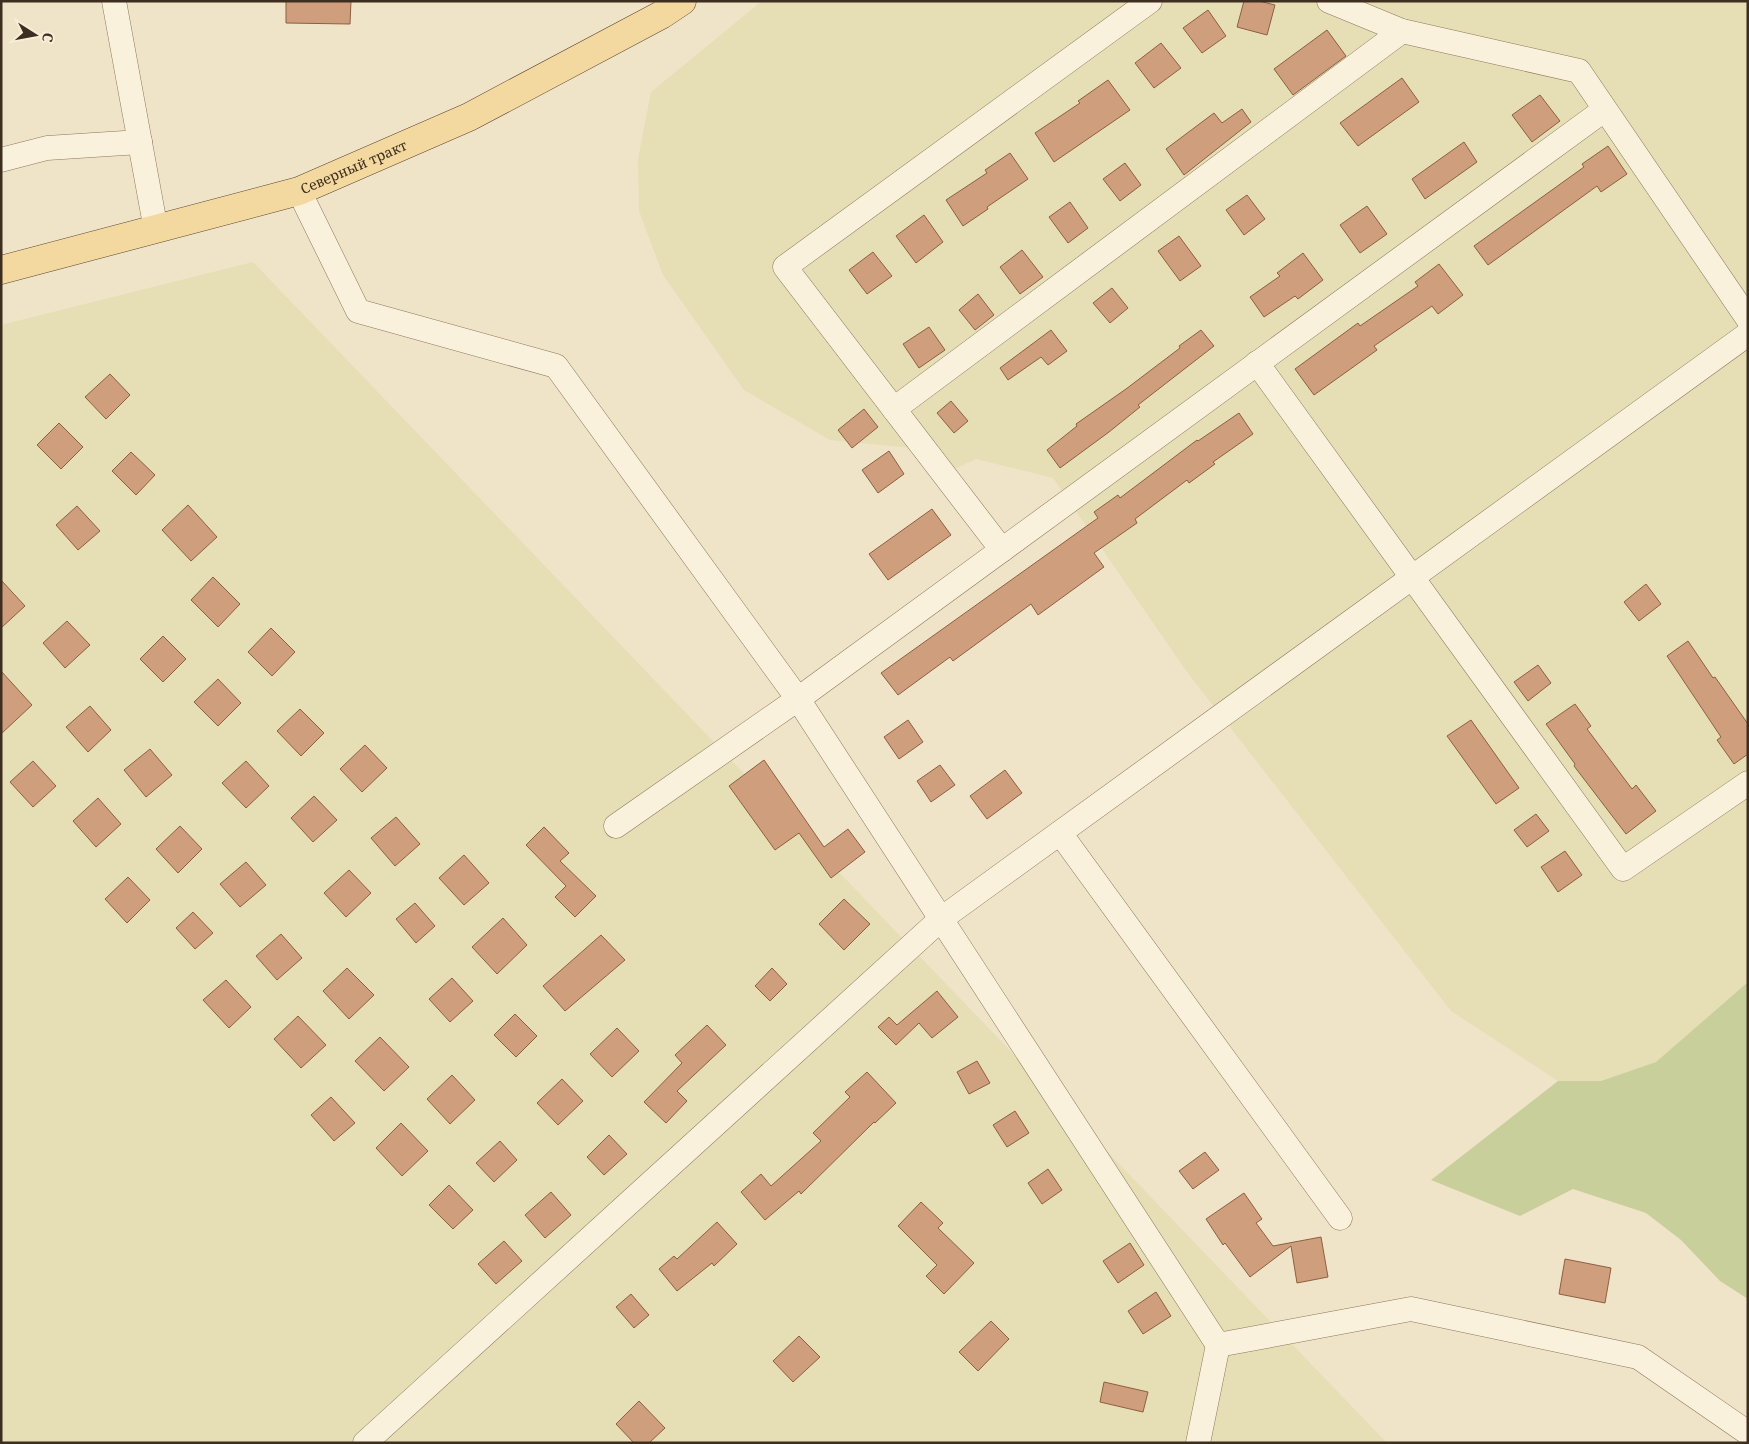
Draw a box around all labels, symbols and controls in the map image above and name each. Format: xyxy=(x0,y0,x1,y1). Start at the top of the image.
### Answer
north arrow xyxy=(10,10,60,60)
text: С xyxy=(38,31,58,44)
street label: Северный тракт xyxy=(297,135,410,198)

